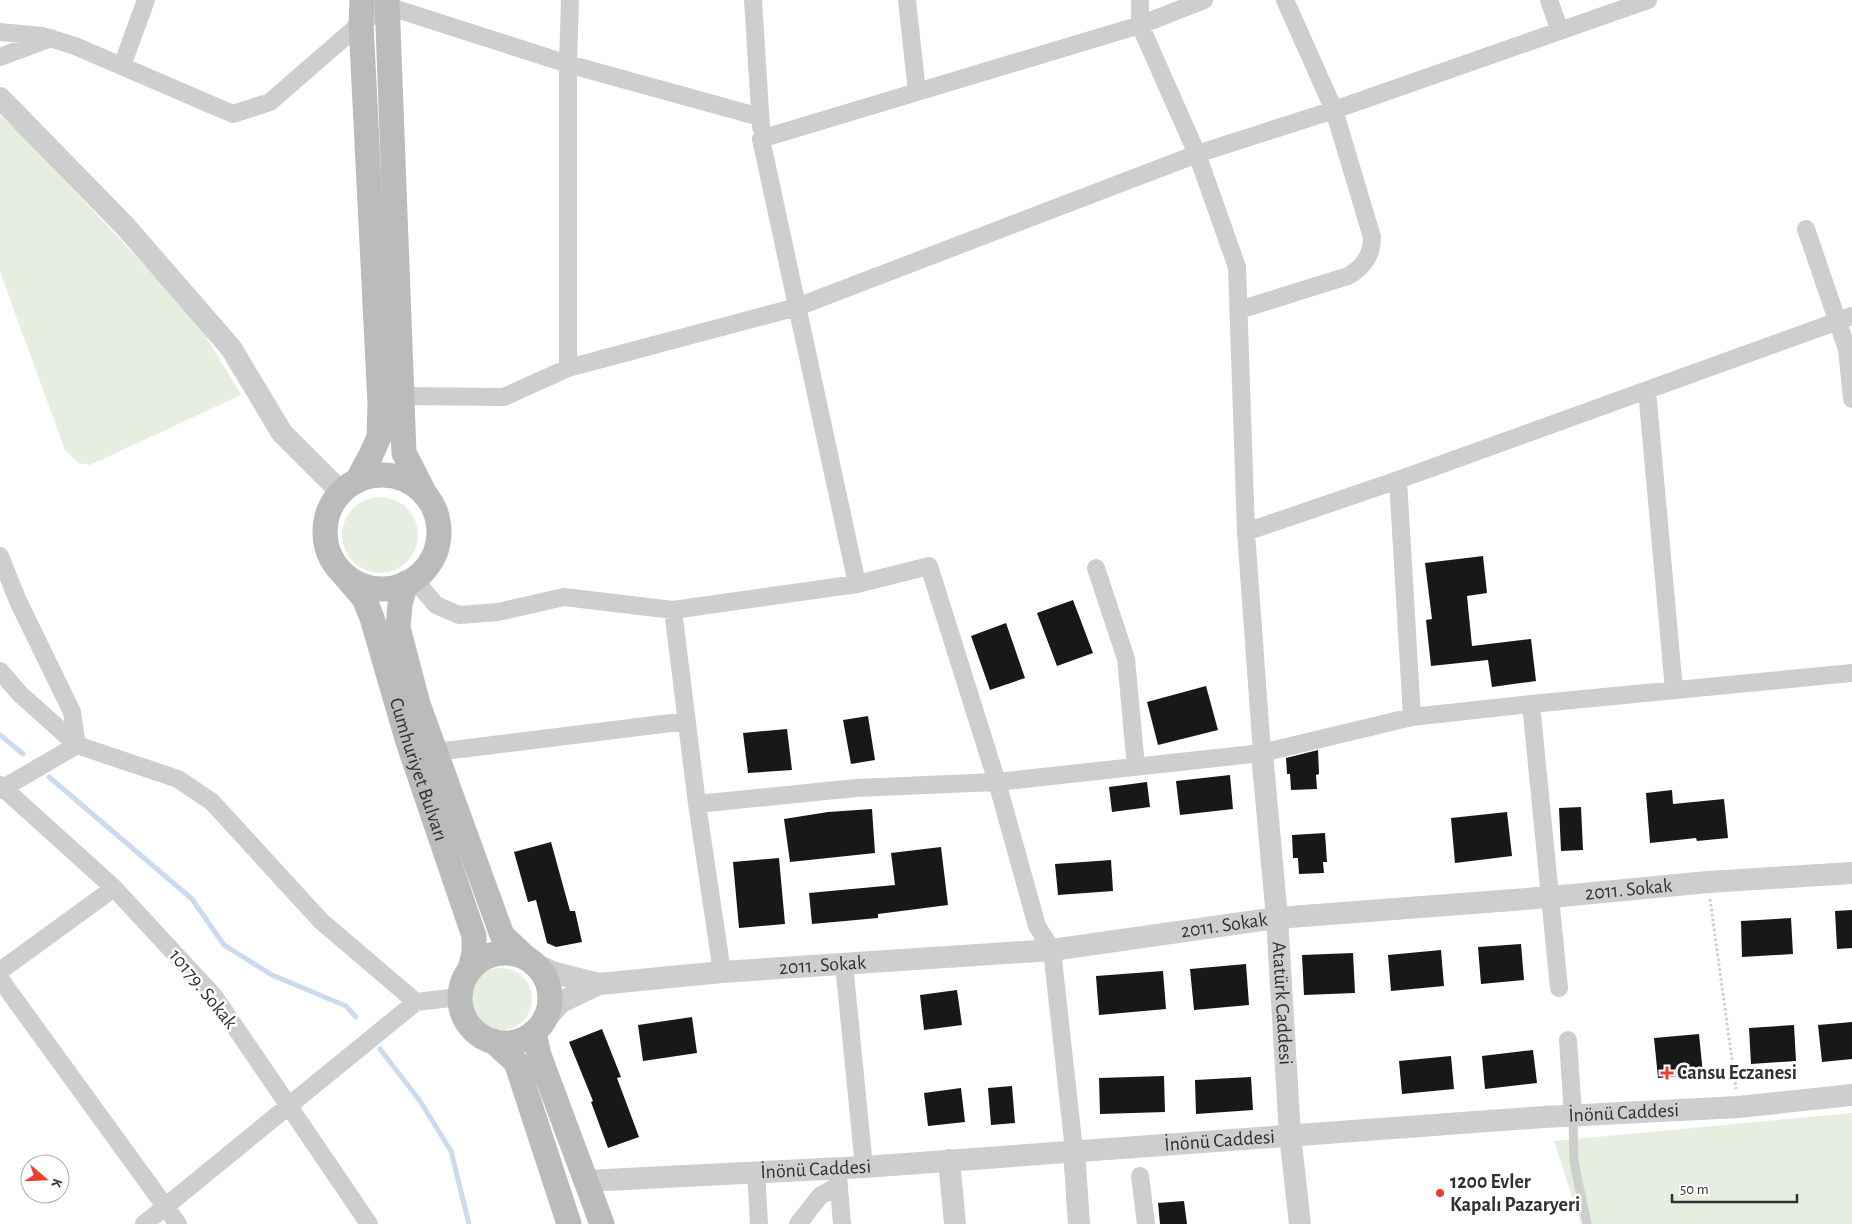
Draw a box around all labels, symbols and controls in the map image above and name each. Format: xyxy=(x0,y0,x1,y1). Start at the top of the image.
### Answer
street label: Cumhuriyet Bulvarı xyxy=(386,696,451,844)
street label: 2011. Sokak xyxy=(1584,875,1673,904)
street label: 2011. Sokak xyxy=(1180,909,1269,942)
street label: Atatürk Caddesi xyxy=(1268,941,1296,1066)
street label: 10179. Sokak xyxy=(165,945,241,1033)
street label: 2011. Sokak xyxy=(778,952,867,978)
place label: Cansu Eczanesi xyxy=(1677,1063,1797,1083)
marker: Cansu Eczanesi xyxy=(1661,1067,1673,1079)
street label: İnönü Caddesi xyxy=(1568,1100,1680,1126)
street label: İnönü Caddesi xyxy=(1164,1127,1276,1155)
north arrow xyxy=(20,1154,70,1204)
street label: İnönü Caddesi xyxy=(760,1157,872,1182)
place label: 1200 Evler Kapalı Pazaryeri xyxy=(1450,1172,1580,1215)
scale bar xyxy=(1672,1172,1797,1204)
text: K xyxy=(48,1177,64,1190)
text: 50 m xyxy=(1680,1182,1709,1197)
marker: 1200 Evler Kapalı Pazaryeri xyxy=(1434,1187,1446,1199)

